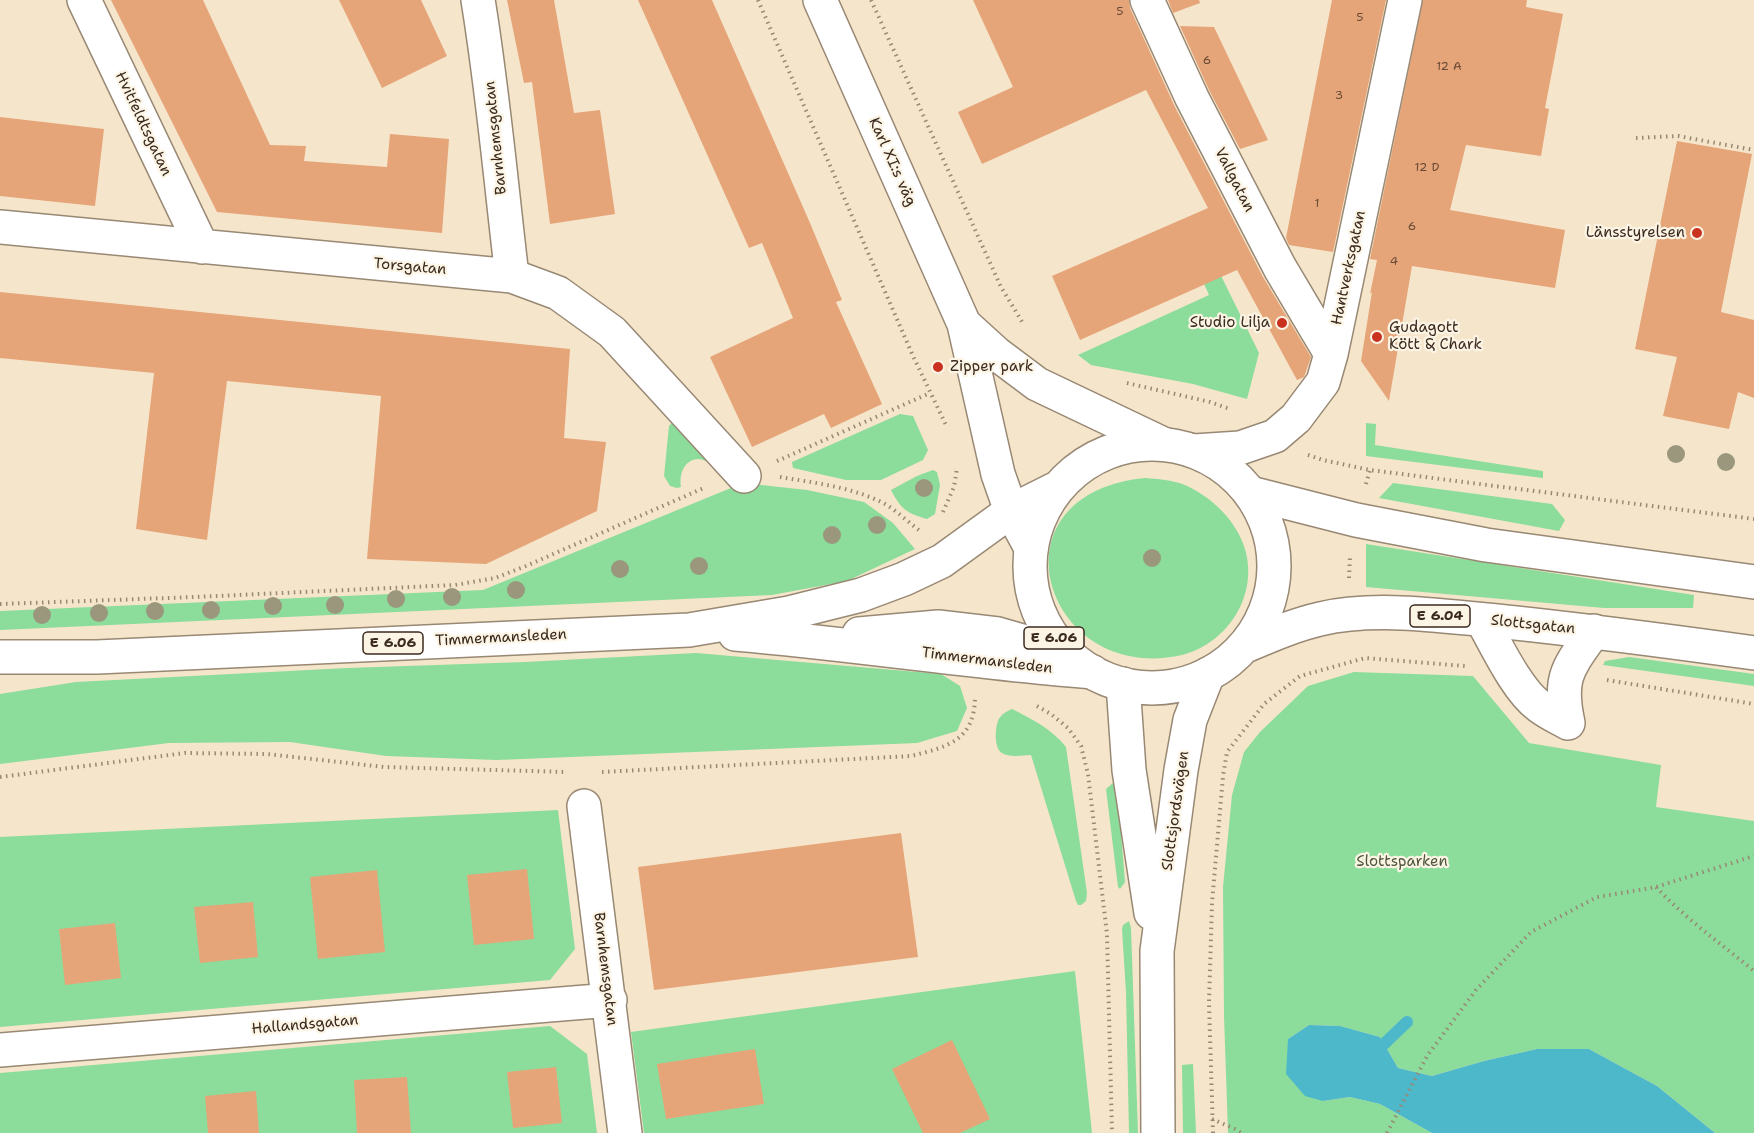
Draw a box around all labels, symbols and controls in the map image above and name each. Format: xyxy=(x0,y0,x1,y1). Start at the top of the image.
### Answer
house number: 5 xyxy=(1116,5,1124,19)
house number: 5 xyxy=(1356,11,1364,25)
house number: 6 xyxy=(1203,54,1211,68)
house number: 12 A xyxy=(1436,60,1462,74)
street label: Hvitfeldtsgatan xyxy=(111,69,175,179)
street label: Barnhemsgatan xyxy=(481,80,511,196)
house number: 3 xyxy=(1335,89,1343,103)
street label: Karl XI:s väg xyxy=(864,115,920,209)
street label: Vallgatan xyxy=(1210,145,1258,215)
house number: 12 D xyxy=(1415,161,1439,175)
house number: 1 xyxy=(1314,197,1320,211)
street label: Hantverksgatan xyxy=(1328,209,1370,327)
house number: 6 xyxy=(1408,220,1416,234)
place label: Länsstyrelsen xyxy=(1586,224,1685,242)
marker: Länsstyrelsen xyxy=(1690,226,1704,240)
street label: Torsgatan xyxy=(373,255,447,279)
house number: 4 xyxy=(1390,255,1398,269)
place label: Studio Lilja xyxy=(1190,314,1270,332)
marker: Studio Lilja xyxy=(1275,316,1289,330)
place label: Gudagott Kött & Chark xyxy=(1389,319,1482,354)
marker: Gudagott Kött & Chark xyxy=(1370,330,1384,344)
place label: Zipper park xyxy=(950,358,1033,376)
marker: Zipper park xyxy=(931,360,945,374)
road number: E 6.04 xyxy=(1410,605,1470,627)
street label: Slottsgatan xyxy=(1490,612,1576,638)
street label: Timmermansleden xyxy=(435,626,567,650)
road number: E 6.06 xyxy=(1024,627,1084,649)
road number: E 6.06 xyxy=(363,632,423,654)
street label: Timmermansleden xyxy=(921,644,1053,678)
street label: Slottsjordsvägen xyxy=(1159,750,1193,872)
park label: Slottsparken xyxy=(1356,853,1448,871)
street label: Barnhemsgatan xyxy=(589,911,621,1027)
street label: Hallandsgatan xyxy=(251,1011,359,1039)

